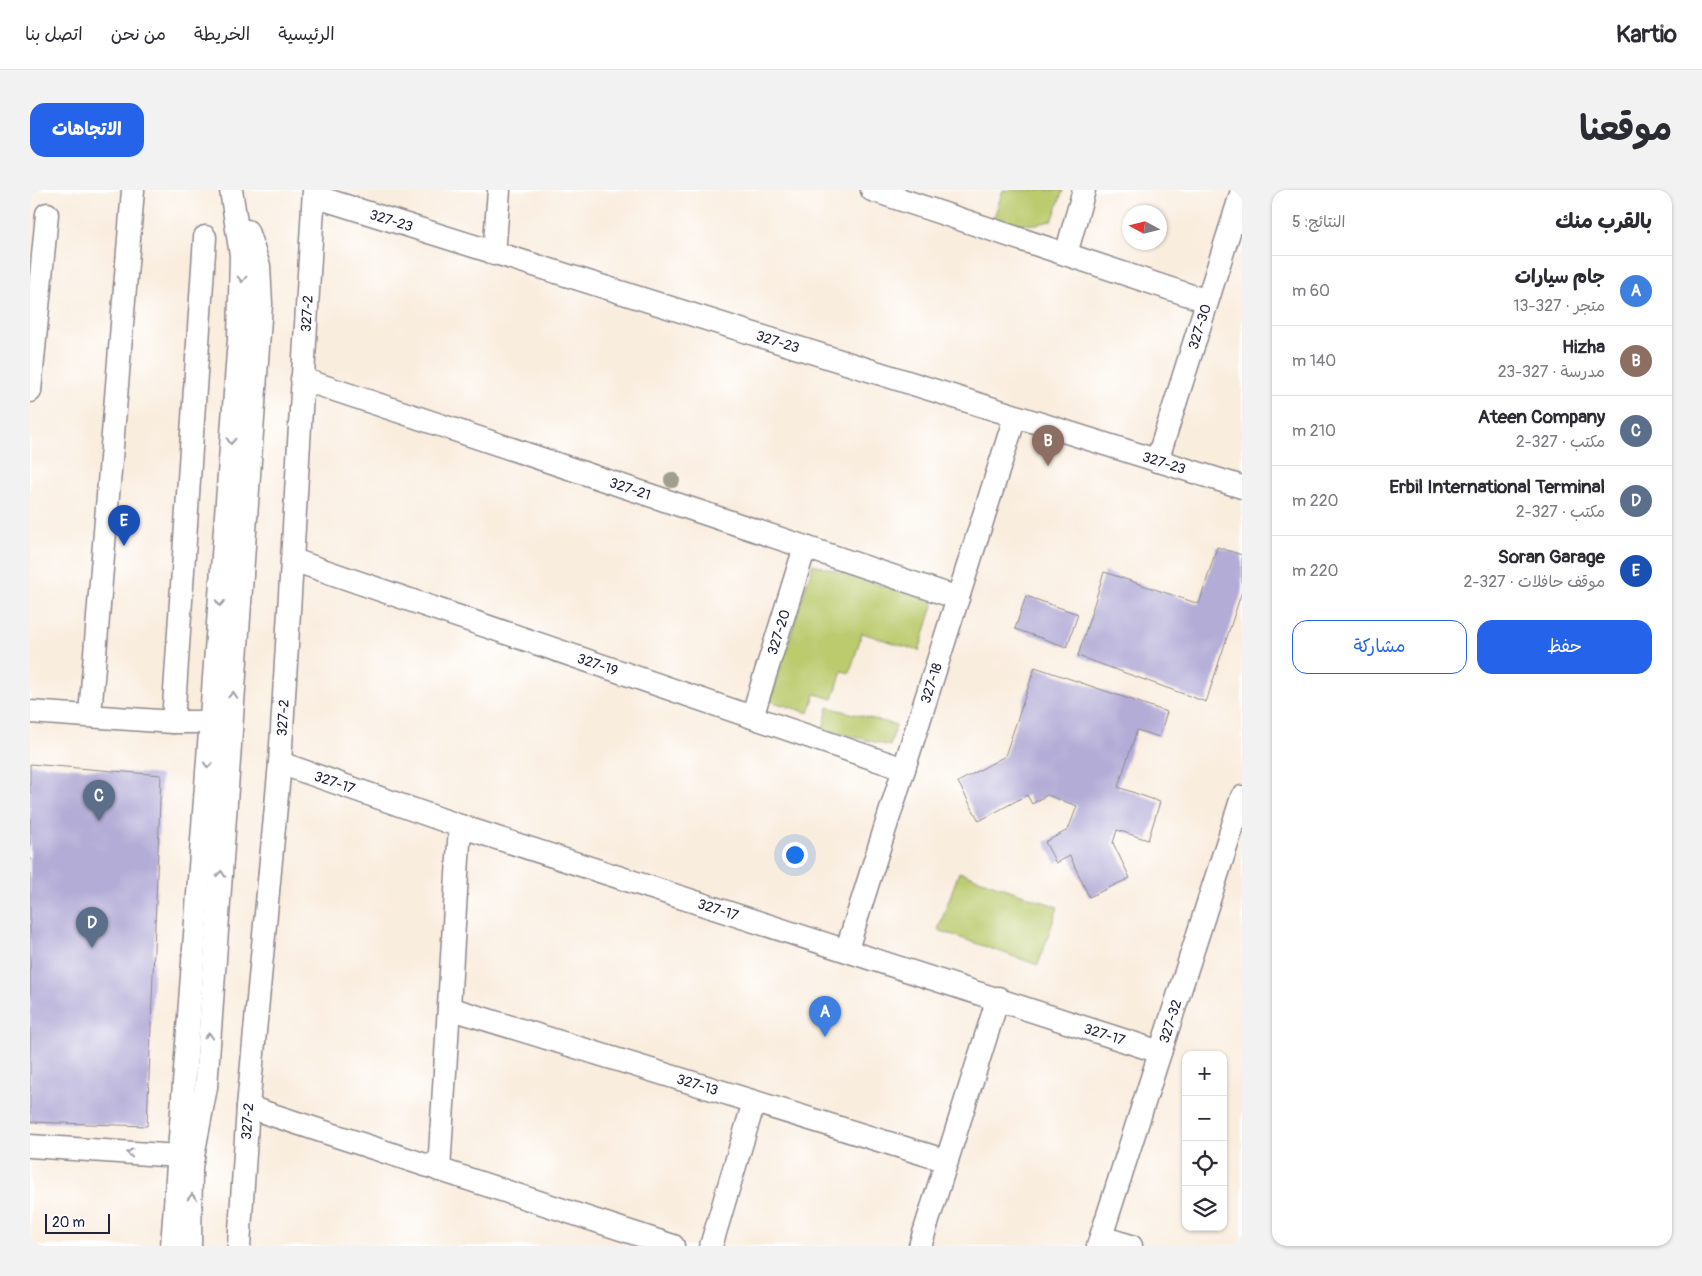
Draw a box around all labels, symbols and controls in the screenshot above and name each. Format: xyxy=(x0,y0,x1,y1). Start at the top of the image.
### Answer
text: Kartio xyxy=(1616,20,1677,49)
text: اتصل بنا xyxy=(25,23,83,46)
text: من نحن xyxy=(111,23,166,46)
text: الخريطة xyxy=(194,23,250,46)
text: الرئيسية xyxy=(278,23,335,46)
button: الاتجاهات xyxy=(30,103,144,157)
text: موقعنا xyxy=(1579,107,1672,151)
north arrow xyxy=(1122,205,1167,250)
street label: 327-23 xyxy=(368,206,415,235)
text: بالقرب منك xyxy=(1555,208,1652,235)
text: النتائج: 5 xyxy=(1292,212,1345,232)
text: جام سيارات xyxy=(1515,265,1605,289)
one-way arrow xyxy=(237,276,247,283)
text: 60 m xyxy=(1292,281,1330,301)
text: A xyxy=(1631,281,1641,301)
street label: 327-2 xyxy=(297,295,316,332)
text: متجر · 327-13 xyxy=(1513,296,1605,316)
street label: 327-30 xyxy=(1184,302,1214,351)
street label: 327-23 xyxy=(754,327,802,356)
text: Hizha xyxy=(1562,335,1605,359)
text: 140 m xyxy=(1292,351,1336,371)
text: B xyxy=(1631,351,1641,371)
text: مدرسة · 327-23 xyxy=(1498,362,1605,382)
text: Ateen Company xyxy=(1478,405,1605,429)
text: 210 m xyxy=(1292,421,1336,441)
text: C xyxy=(1631,421,1641,441)
pin: B xyxy=(1032,425,1064,466)
text: مكتب · 327-2 xyxy=(1516,432,1605,452)
one-way arrow xyxy=(226,437,237,445)
street label: 327-23 xyxy=(1141,448,1188,477)
street label: 327-21 xyxy=(607,474,653,503)
text: Erbil International Terminal xyxy=(1389,475,1605,499)
text: 220 m xyxy=(1292,491,1339,511)
text: D xyxy=(1631,491,1641,511)
text: مكتب · 327-2 xyxy=(1516,502,1605,522)
pin: E xyxy=(108,505,140,546)
text: Soran Garage xyxy=(1498,545,1605,569)
text: 220 m xyxy=(1292,561,1339,581)
text: E xyxy=(1632,561,1640,581)
text: موقف حافلات · 327-2 xyxy=(1463,572,1605,592)
one-way arrow xyxy=(215,599,226,607)
street label: 327-20 xyxy=(763,607,794,657)
button: مشاركة xyxy=(1292,620,1467,674)
button: حفظ xyxy=(1477,620,1652,674)
street label: 327-19 xyxy=(575,649,620,679)
street label: 327-18 xyxy=(917,661,945,705)
one-way arrow xyxy=(228,690,239,698)
street label: 327-2 xyxy=(273,699,292,737)
one-way arrow xyxy=(203,761,214,769)
street label: 327-17 xyxy=(312,767,358,797)
pin: C xyxy=(83,780,115,821)
your location xyxy=(782,842,808,868)
one-way arrow xyxy=(215,870,226,878)
street label: 327-17 xyxy=(696,895,741,924)
pin: D xyxy=(76,907,108,948)
pin: A xyxy=(809,996,841,1037)
street label: 327-32 xyxy=(1155,997,1185,1045)
street label: 327-17 xyxy=(1082,1020,1128,1049)
one-way arrow xyxy=(203,1032,214,1040)
map controls xyxy=(1182,1051,1227,1231)
button: + xyxy=(1182,1051,1227,1096)
street label: 327-13 xyxy=(675,1070,720,1099)
button: − xyxy=(1182,1096,1227,1141)
street label: 327-2 xyxy=(237,1102,257,1140)
button: locate xyxy=(1182,1141,1227,1186)
one-way arrow xyxy=(126,1147,134,1158)
button: layers xyxy=(1182,1186,1227,1231)
one-way arrow xyxy=(187,1193,197,1201)
scale bar xyxy=(45,1211,110,1234)
text: 20 m xyxy=(52,1214,85,1231)

